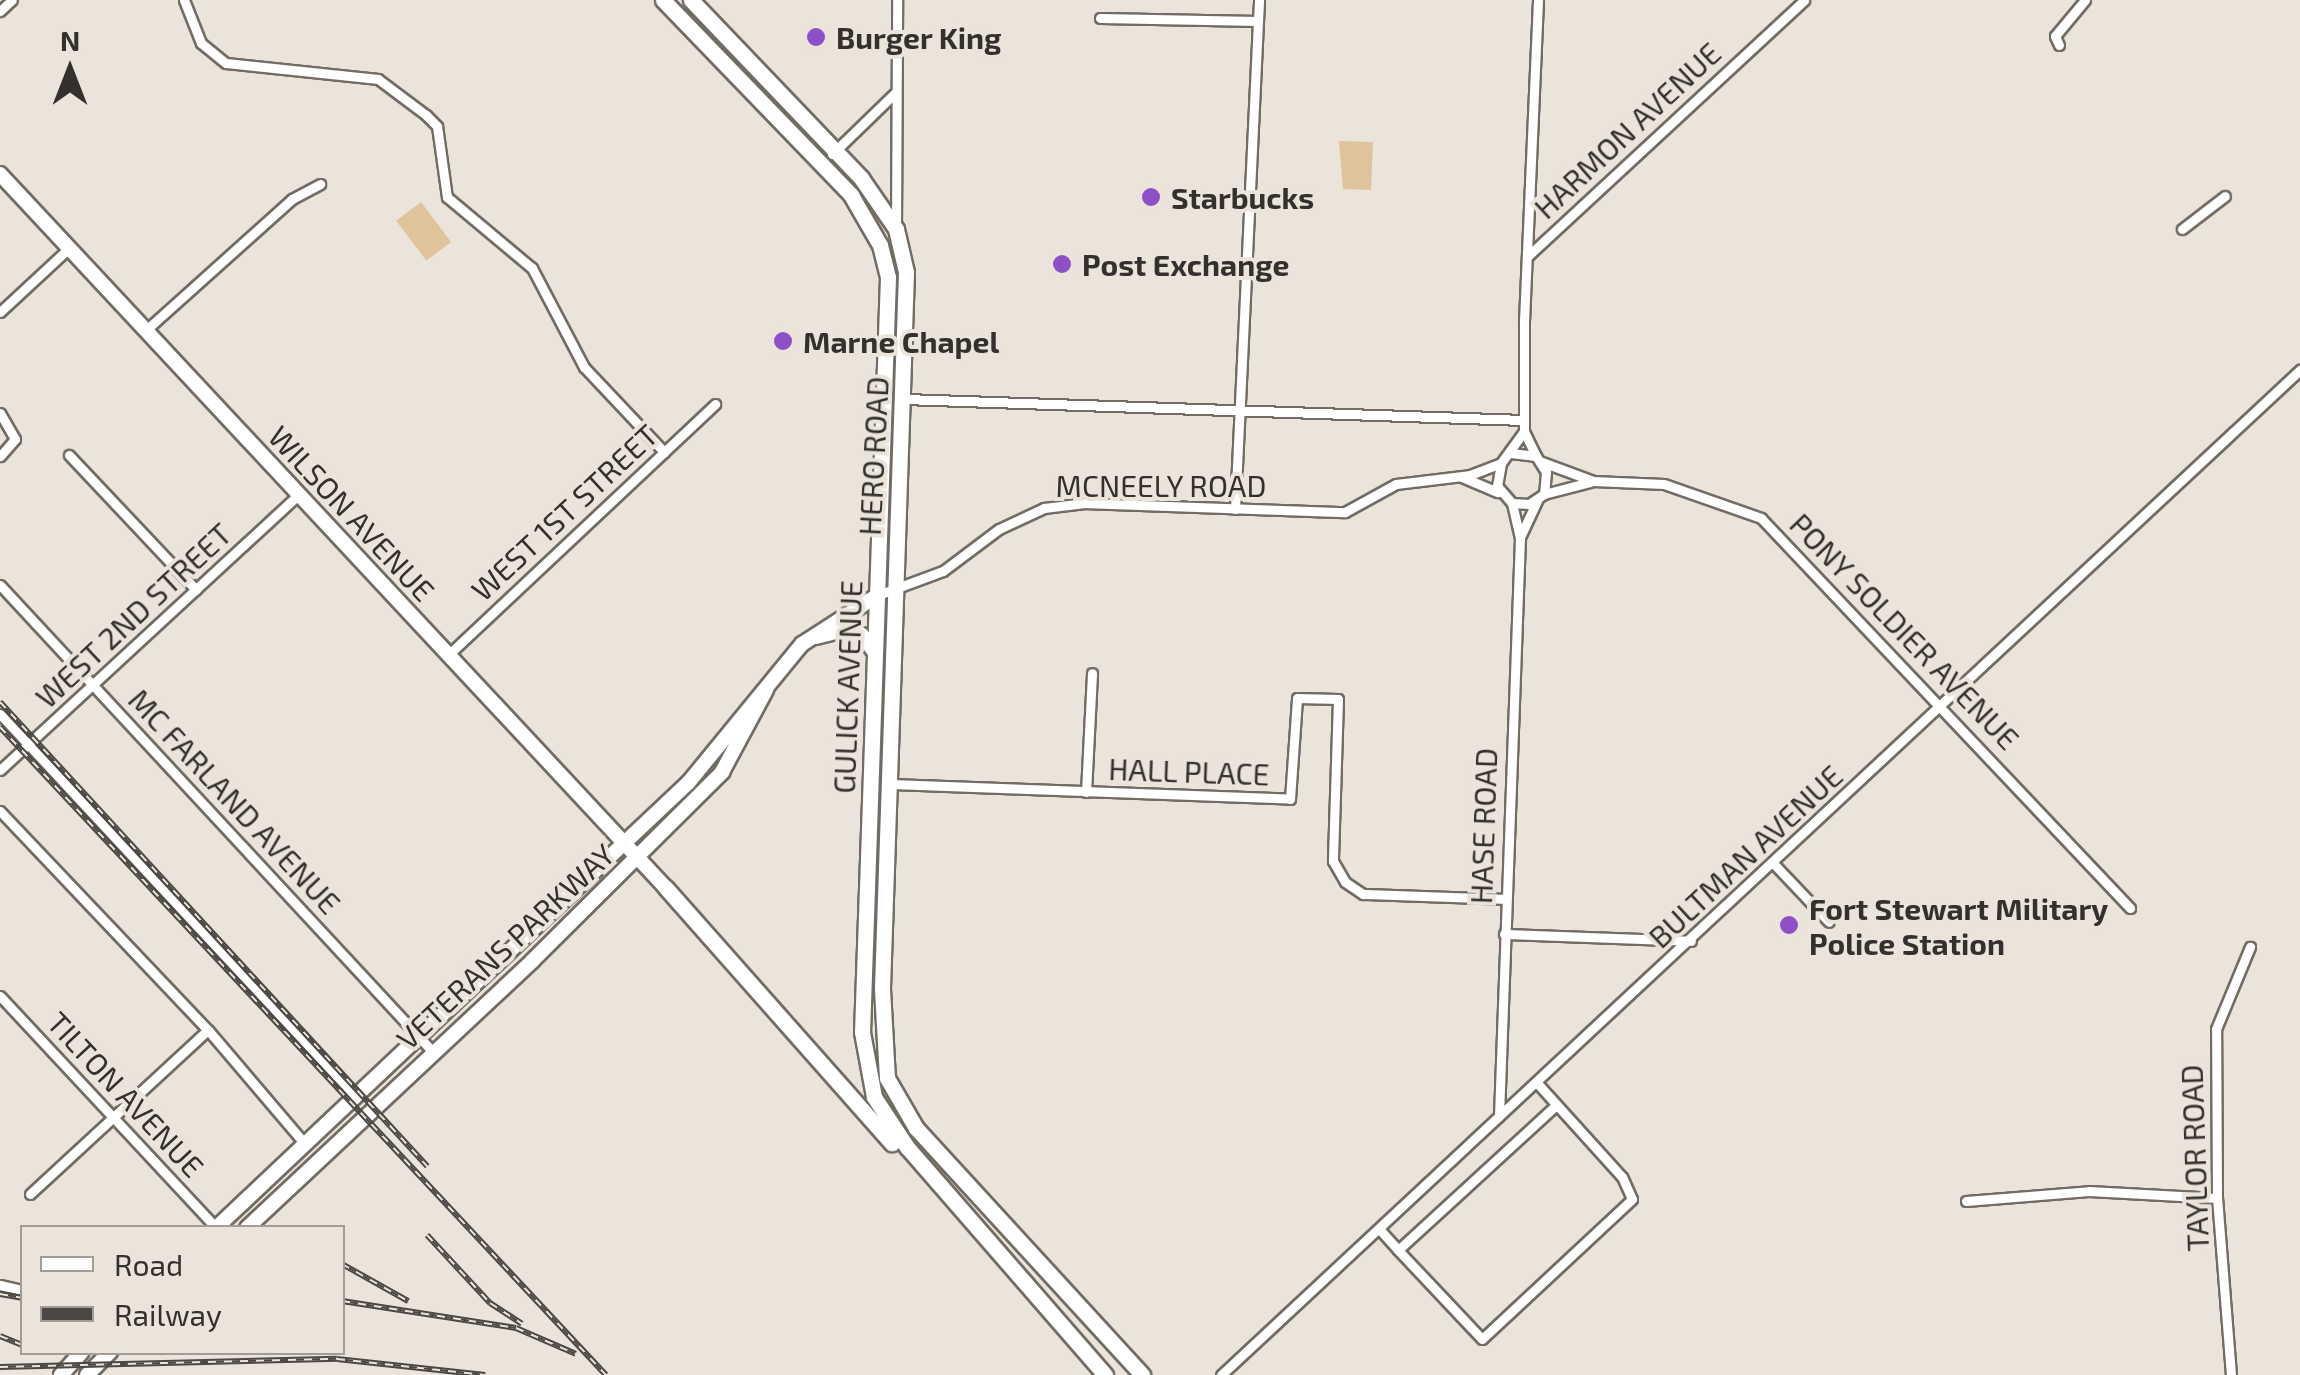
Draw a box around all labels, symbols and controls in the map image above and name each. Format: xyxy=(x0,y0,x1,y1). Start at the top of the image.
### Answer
place label: Burger King xyxy=(836,19,1002,55)
north arrow xyxy=(20,20,120,120)
text: N xyxy=(60,23,80,57)
marker: Burger King xyxy=(805,26,827,48)
street label: HARMON AVENUE xyxy=(1526,34,1728,226)
place label: Starbucks xyxy=(1171,179,1314,215)
marker: Starbucks xyxy=(1140,186,1162,208)
place label: Post Exchange xyxy=(1082,246,1289,282)
marker: Post Exchange xyxy=(1051,253,1073,275)
place label: Marne Chapel xyxy=(803,323,999,359)
marker: Marne Chapel xyxy=(772,330,794,352)
street label: HERO ROAD xyxy=(851,376,895,536)
street label: WEST 1ST STREET xyxy=(463,416,665,608)
street label: WILSON AVENUE xyxy=(261,418,443,608)
street label: MCNEELY ROAD xyxy=(1055,467,1267,503)
street label: PONY SOLDIER AVENUE xyxy=(1783,505,2027,757)
street label: WEST 2ND STREET xyxy=(28,515,238,715)
street label: GULICK AVENUE xyxy=(825,579,869,795)
street label: MC FARLAND AVENUE xyxy=(121,681,349,921)
street label: HASE ROAD xyxy=(1462,747,1504,905)
street label: HALL PLACE xyxy=(1108,750,1270,792)
street label: BULTMAN AVENUE xyxy=(1641,757,1849,955)
street label: VETERANS PARKWAY xyxy=(389,836,621,1056)
place label: Fort Stewart Military Police Station xyxy=(1809,890,2108,960)
marker: Fort Stewart Military Police Station xyxy=(1778,914,1800,936)
street label: TILTON AVENUE xyxy=(40,1004,212,1184)
street label: TAYLOR ROAD xyxy=(2173,1064,2215,1252)
legend xyxy=(20,1225,345,1355)
text: Road xyxy=(114,1246,183,1282)
text: Railway xyxy=(114,1296,222,1332)

